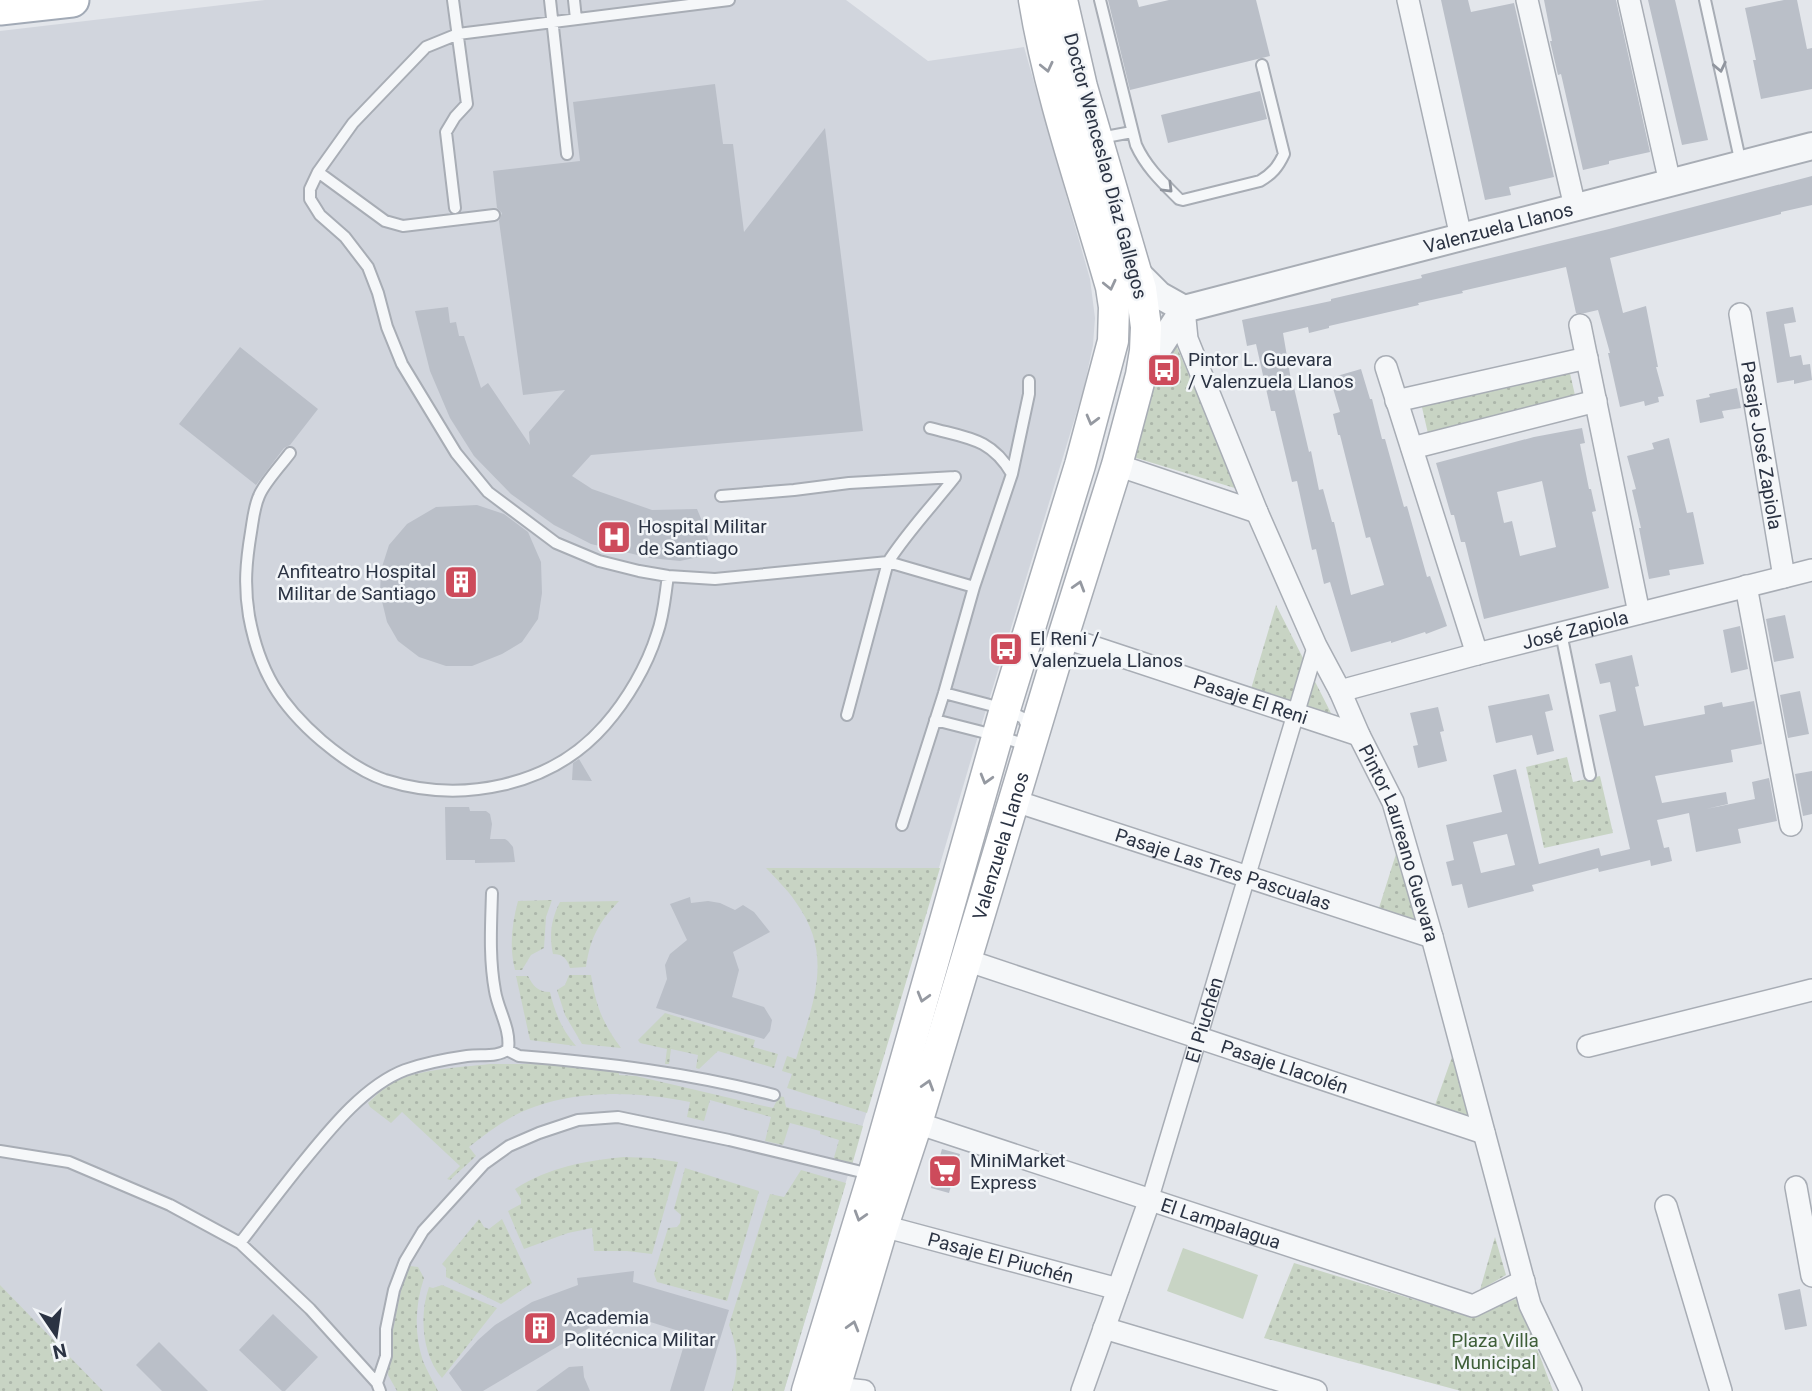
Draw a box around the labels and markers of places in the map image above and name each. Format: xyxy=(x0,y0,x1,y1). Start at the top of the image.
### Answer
place label: Pintor L. Guevara / Valenzuela Llanos xyxy=(1188,348,1354,393)
bus stop icon: Pintor L. Guevara / Valenzuela Llanos xyxy=(1145,351,1183,389)
place label: Hospital Militar de Santiago xyxy=(638,515,767,560)
hospital icon: Hospital Militar de Santiago xyxy=(595,518,633,556)
place label: Anfiteatro Hospital Militar de Santiago xyxy=(277,560,436,605)
building icon: Anfiteatro Hospital Militar de Santiago xyxy=(442,563,480,601)
place label: El Reni / Valenzuela Llanos xyxy=(1030,627,1183,672)
bus stop icon: El Reni / Valenzuela Llanos xyxy=(987,630,1025,668)
place label: MiniMarket Express xyxy=(970,1149,1065,1194)
supermarket icon: MiniMarket Express xyxy=(926,1152,964,1190)
place label: Academia Politécnica Militar xyxy=(564,1306,716,1351)
building icon: Academia Politécnica Militar xyxy=(521,1309,559,1347)

